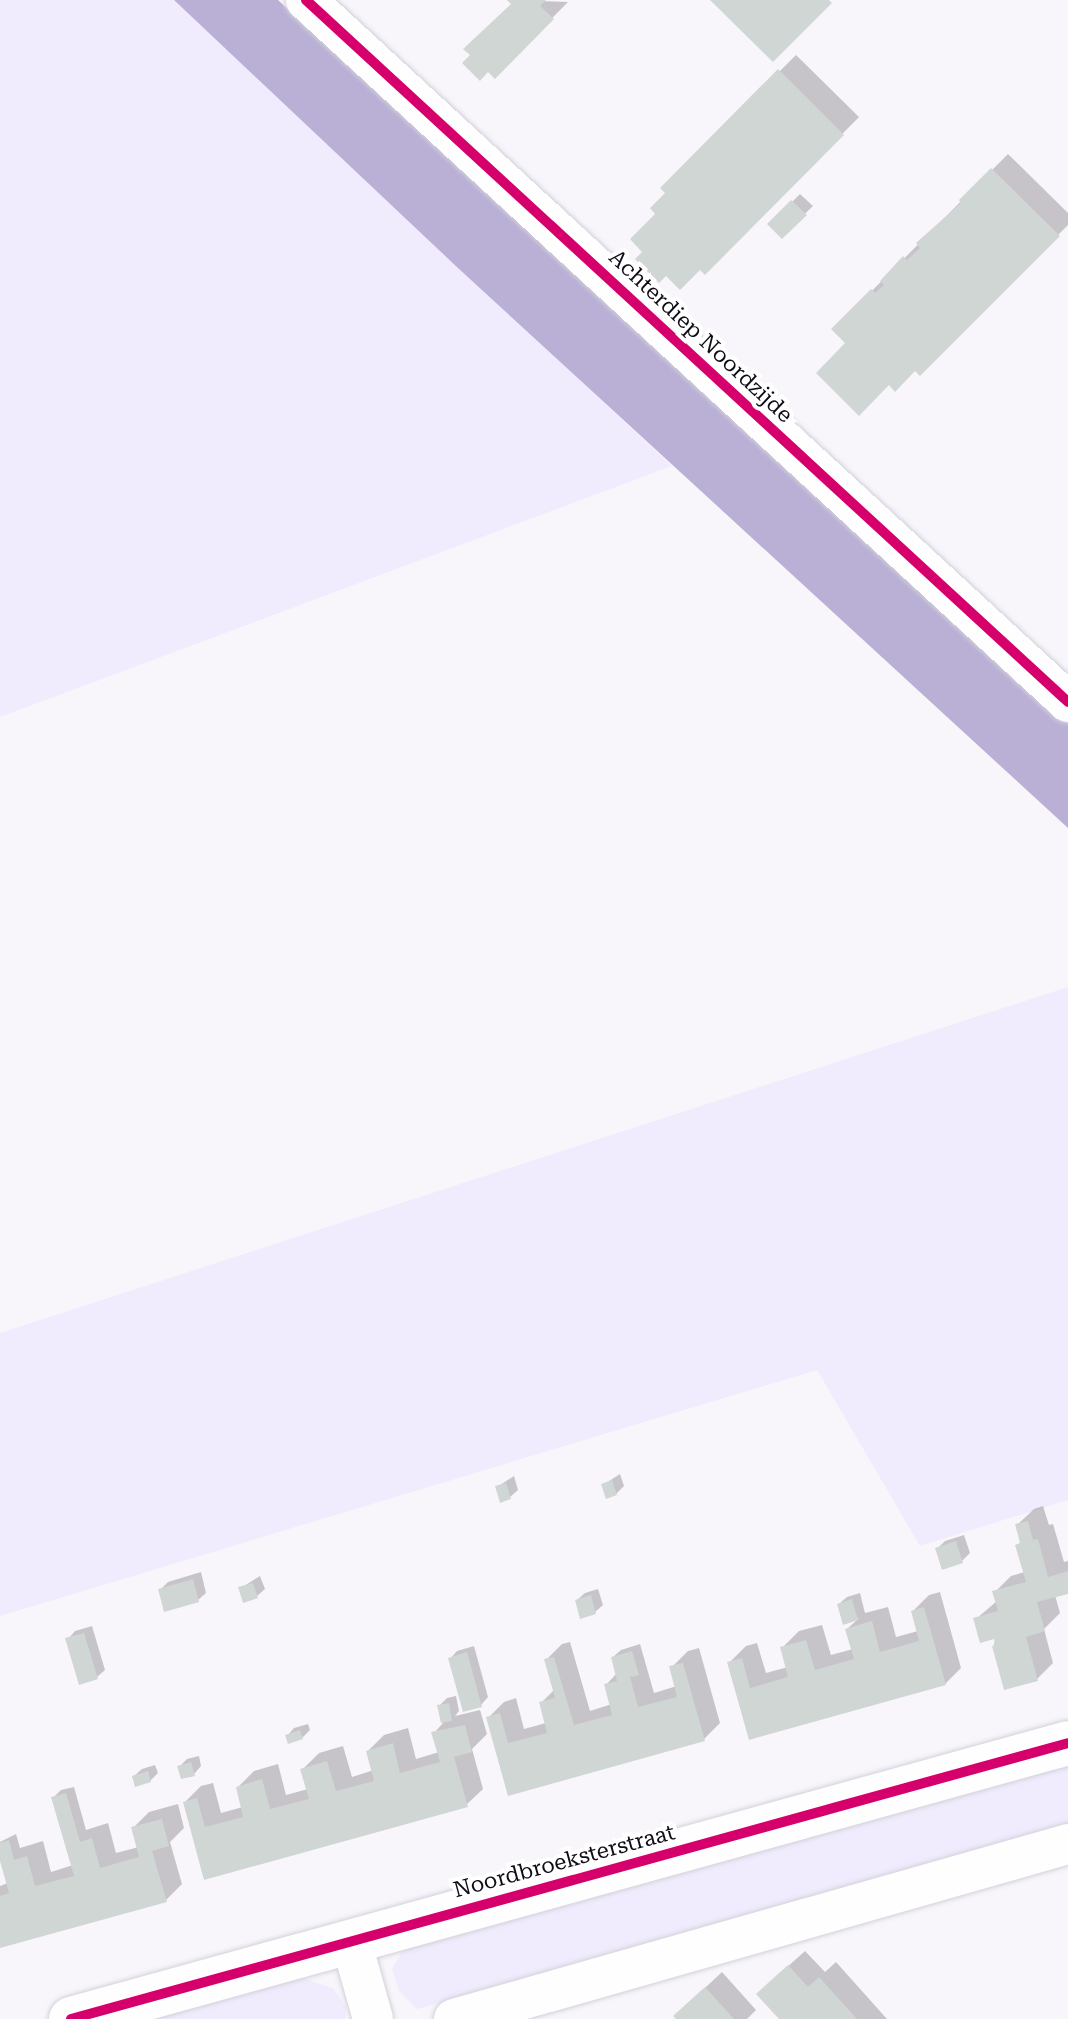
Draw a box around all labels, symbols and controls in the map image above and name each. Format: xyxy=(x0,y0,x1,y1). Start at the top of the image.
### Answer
street label: Achterdiep Noordzijde xyxy=(604,244,798,428)
street label: Noordbroeksterstraat xyxy=(450,1819,678,1903)

